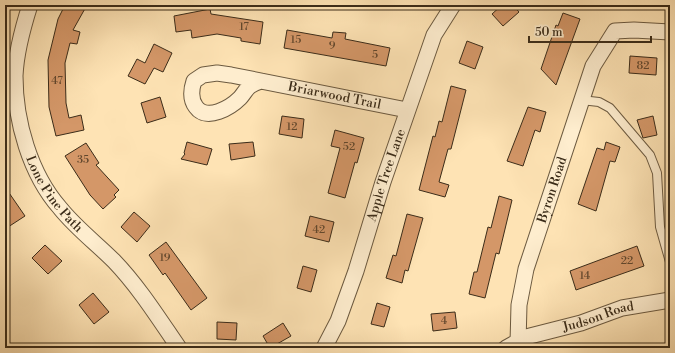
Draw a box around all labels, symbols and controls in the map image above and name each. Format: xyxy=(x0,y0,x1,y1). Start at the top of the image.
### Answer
scale bar xyxy=(529,18,651,44)
house number: 17 xyxy=(239,20,249,34)
text: 50 m xyxy=(535,25,563,40)
house number: 15 xyxy=(291,33,301,47)
house number: 9 xyxy=(329,39,336,53)
house number: 5 xyxy=(372,48,378,62)
house number: 82 xyxy=(636,59,650,73)
house number: 47 xyxy=(51,74,63,88)
street label: Briarwood Trail xyxy=(286,78,383,113)
house number: 12 xyxy=(286,120,298,134)
street label: Apple Tree Lane xyxy=(363,126,409,224)
house number: 52 xyxy=(343,140,355,154)
street label: Lone Pine Path xyxy=(22,153,86,236)
house number: 35 xyxy=(77,153,89,167)
street label: Byron Road xyxy=(533,154,571,226)
house number: 42 xyxy=(313,223,325,237)
house number: 19 xyxy=(159,251,171,265)
house number: 22 xyxy=(621,254,633,268)
house number: 14 xyxy=(580,269,591,283)
street label: Judson Road xyxy=(560,298,636,336)
house number: 4 xyxy=(441,314,448,328)

